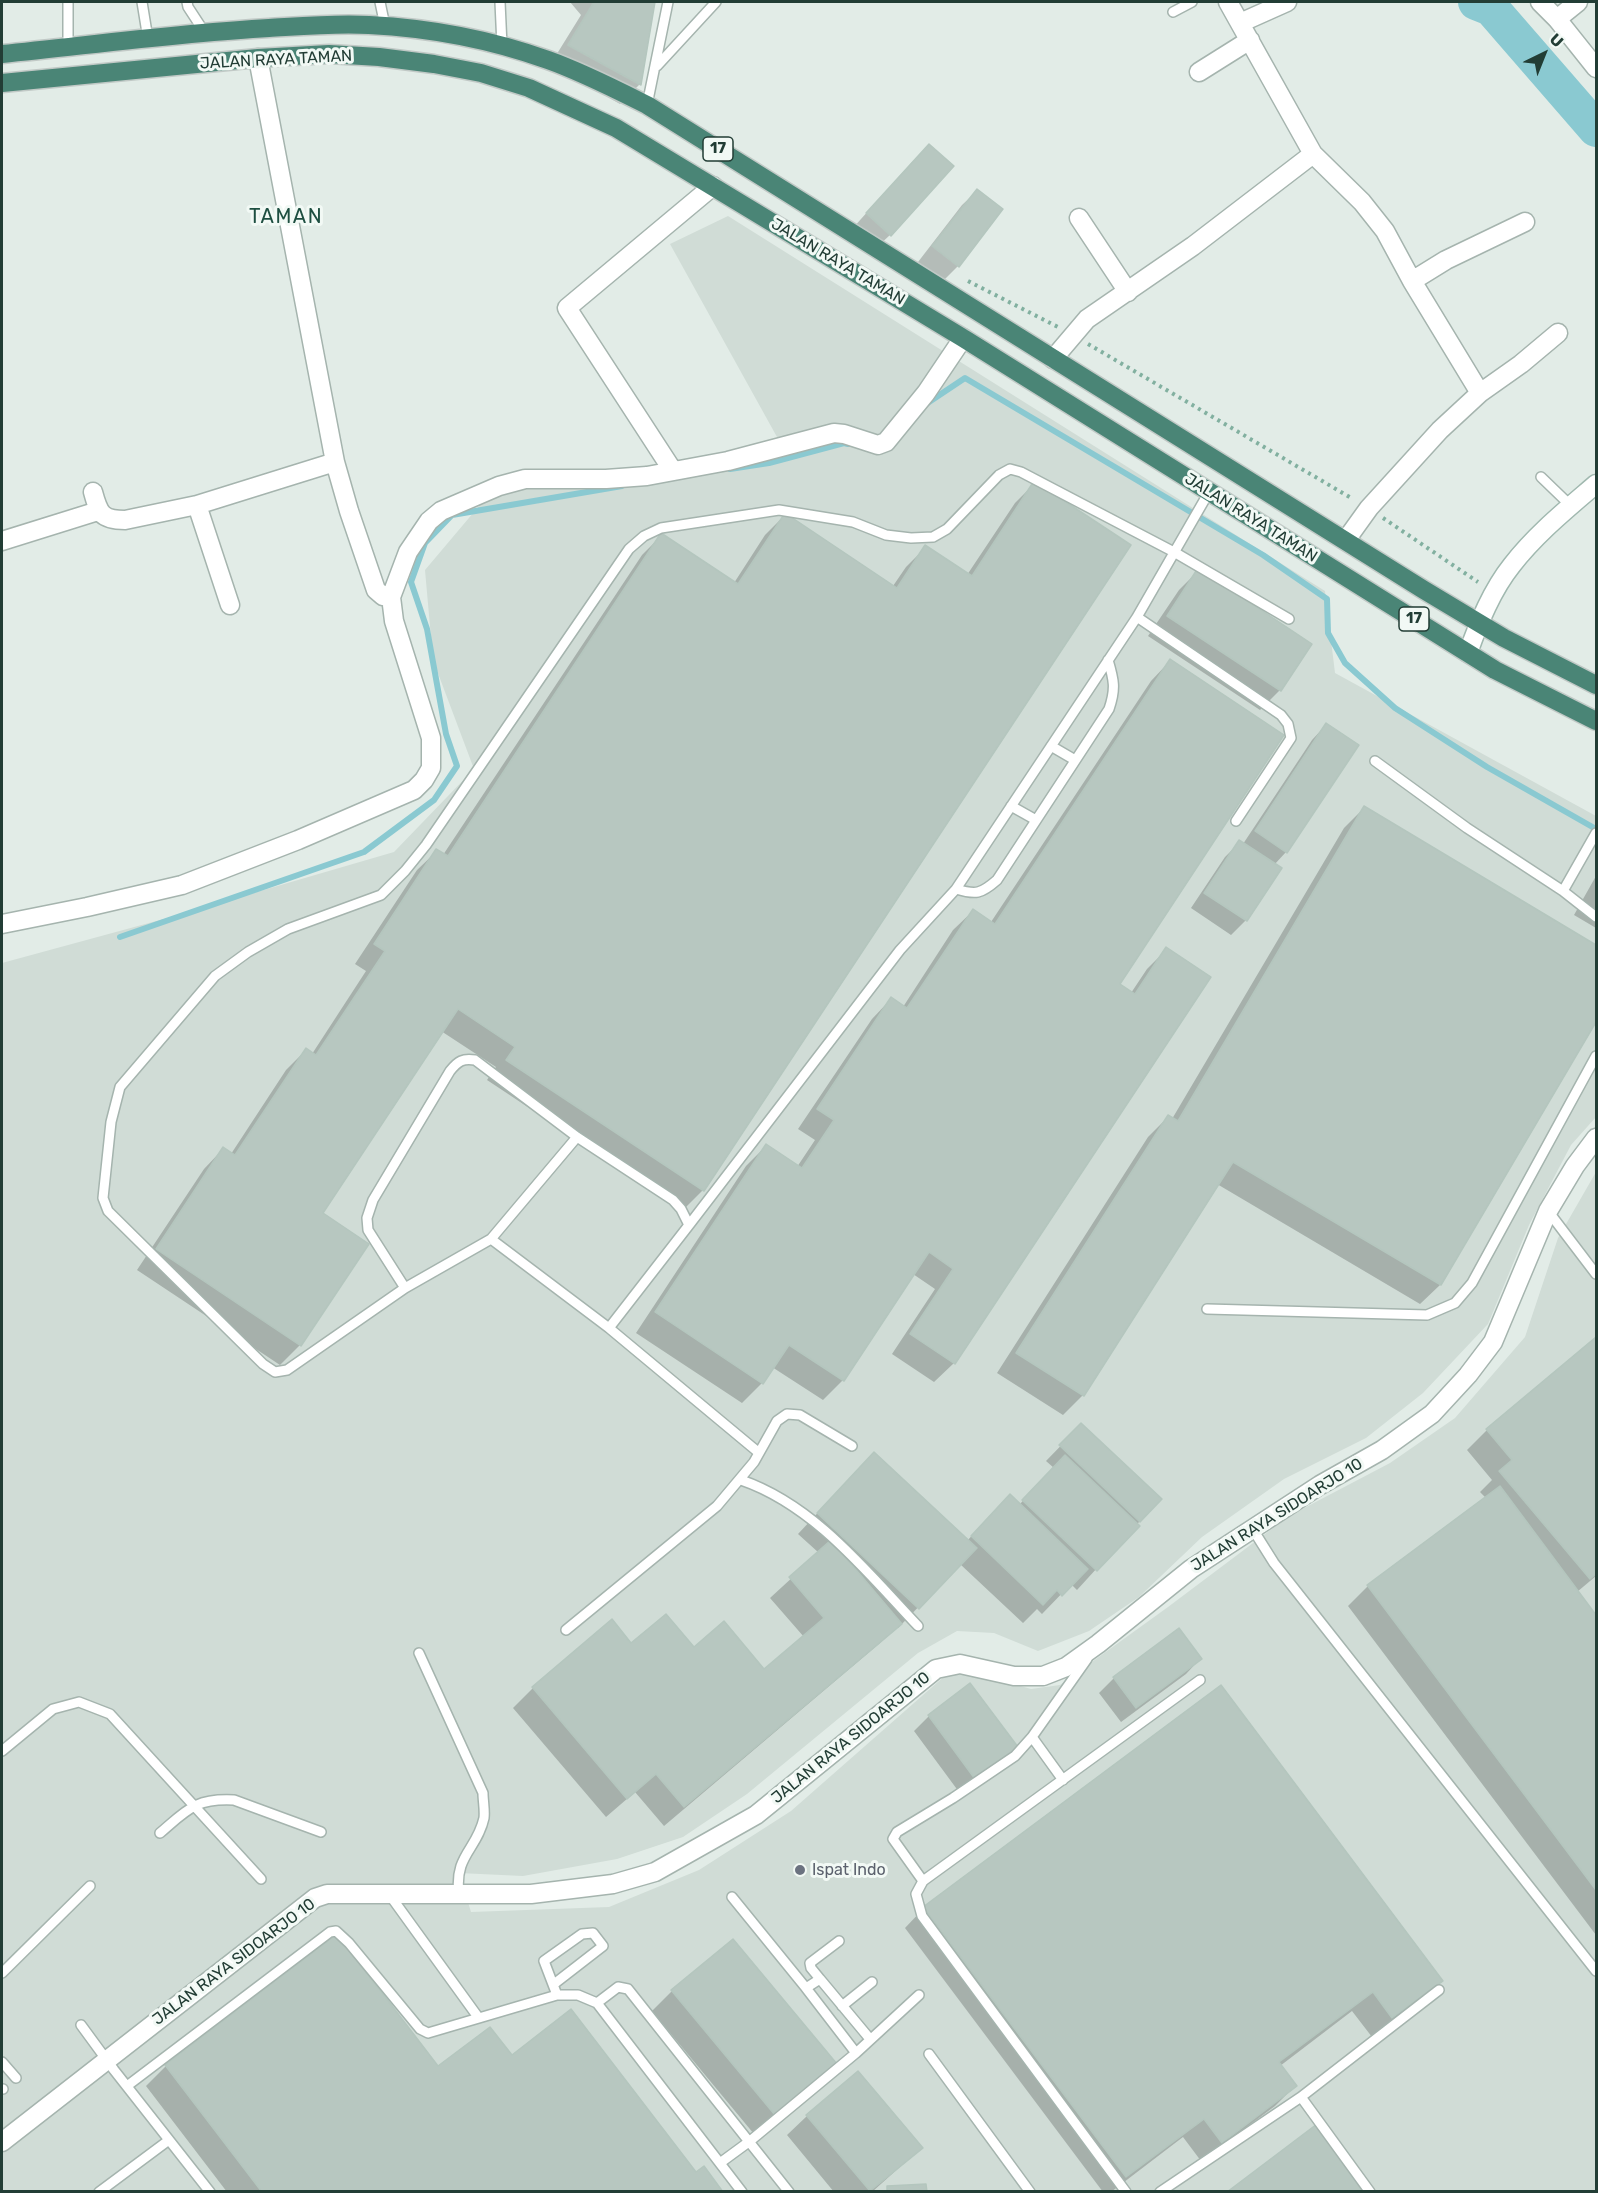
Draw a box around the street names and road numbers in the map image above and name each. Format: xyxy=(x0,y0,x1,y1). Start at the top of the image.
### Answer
street label: JALAN RAYA TAMAN xyxy=(199,46,353,74)
road number: 17 xyxy=(703,137,733,161)
street label: JALAN RAYA TAMAN xyxy=(768,214,908,310)
street label: JALAN RAYA TAMAN xyxy=(1181,469,1321,567)
road number: 17 xyxy=(1399,607,1429,631)
street label: JALAN RAYA SIDOARJO 10 xyxy=(1188,1454,1366,1576)
street label: JALAN RAYA SIDOARJO 10 xyxy=(768,1668,934,1808)
street label: JALAN RAYA SIDOARJO 10 xyxy=(149,1895,319,2029)

